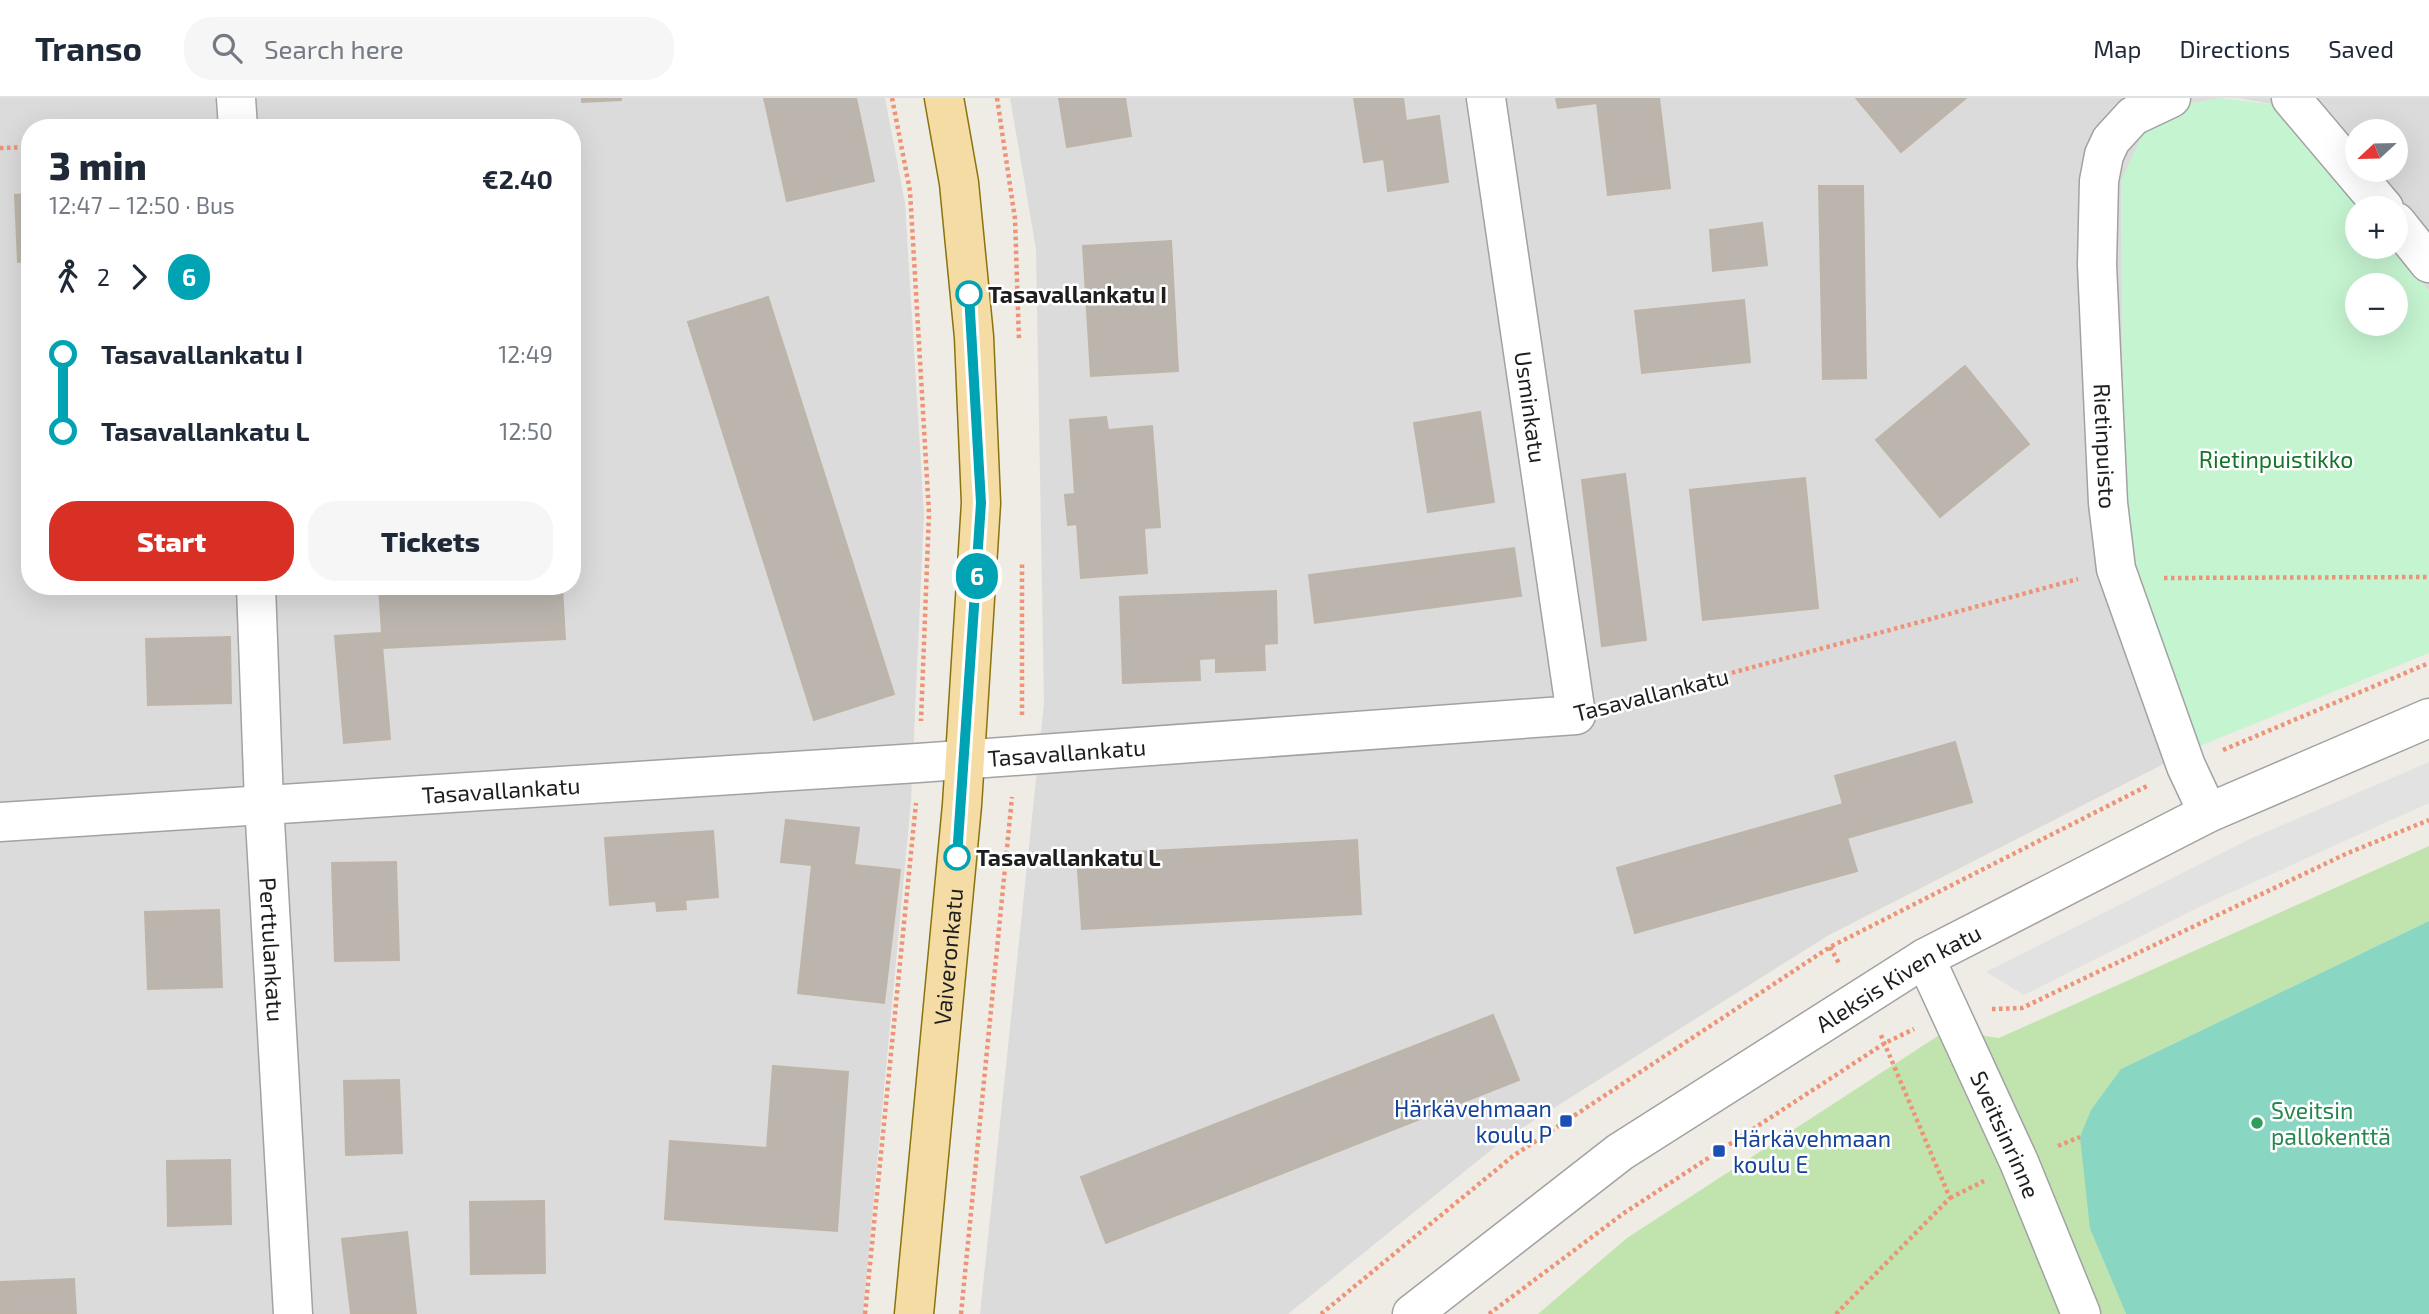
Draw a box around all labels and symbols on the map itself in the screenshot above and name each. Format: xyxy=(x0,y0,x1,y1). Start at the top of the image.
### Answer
north arrow xyxy=(2345,119,2408,182)
place label: Tasavallankatu I xyxy=(988,280,1167,308)
marker: Tasavallankatu I xyxy=(956,281,982,307)
street label: Usminkatu xyxy=(1509,349,1553,465)
street label: Rietinpuisto xyxy=(2088,383,2122,510)
park label: Rietinpuistikko xyxy=(2199,445,2353,473)
line badge: 6 xyxy=(954,553,1000,599)
street label: Tasavallankatu xyxy=(1571,661,1731,727)
street label: Tasavallankatu xyxy=(986,732,1147,772)
street label: Tasavallankatu xyxy=(421,771,581,809)
place label: Tasavallankatu L xyxy=(976,843,1160,871)
marker: Tasavallankatu L xyxy=(944,844,970,870)
street label: Perttulankatu xyxy=(254,877,290,1023)
street label: Vaiveronkatu xyxy=(927,887,968,1026)
street label: Aleksis Kiven katu xyxy=(1810,918,1986,1038)
street label: Sveitsinrinne xyxy=(1965,1066,2046,1202)
place label: Härkävehmaan koulu P xyxy=(1394,1094,1552,1148)
place label: Sveitsin pallokenttä xyxy=(2271,1096,2391,1150)
marker: Härkävehmaan koulu P xyxy=(1558,1113,1574,1129)
marker: Sveitsin pallokenttä xyxy=(2249,1115,2265,1131)
place label: Härkävehmaan koulu E xyxy=(1733,1124,1891,1178)
marker: Härkävehmaan koulu E xyxy=(1711,1143,1727,1159)

